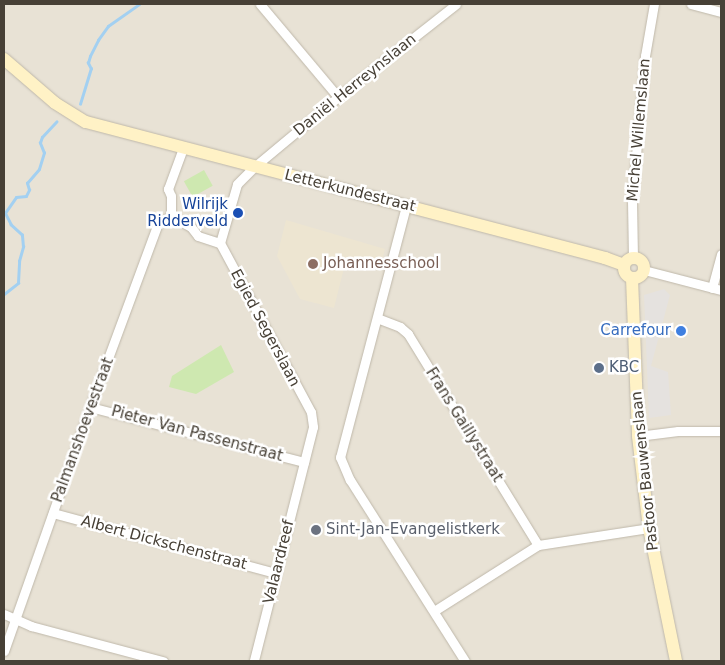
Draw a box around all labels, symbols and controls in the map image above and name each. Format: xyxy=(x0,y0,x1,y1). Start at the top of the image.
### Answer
street label: Daniël Herreynslaan xyxy=(290,30,420,140)
street label: Michel Willemslaan xyxy=(624,58,654,202)
street label: Letterkundestraat xyxy=(283,166,417,216)
place label: Wilrijk Ridderveld xyxy=(147,195,228,230)
marker: Wilrijk Ridderveld xyxy=(232,207,244,219)
place label: Johannesschool xyxy=(323,255,439,273)
marker: Johannesschool xyxy=(307,258,319,270)
street label: Egied Segerslaan xyxy=(226,266,304,390)
place label: Carrefour xyxy=(600,322,671,340)
marker: Carrefour xyxy=(675,325,687,337)
street label: Palmanshoevestraat xyxy=(48,355,118,505)
place label: KBC xyxy=(609,359,639,377)
marker: KBC xyxy=(593,362,605,374)
street label: Frans Gaillystraat xyxy=(422,365,506,485)
street label: Pastoor Bauwenslaan xyxy=(628,390,662,552)
street label: Pieter Van Passenstraat xyxy=(109,402,285,466)
street label: Albert Dickschenstraat xyxy=(79,512,249,574)
street label: Valaardreef xyxy=(260,518,298,606)
place label: Sint-Jan-Evangelistkerk xyxy=(326,521,500,539)
marker: Sint-Jan-Evangelistkerk xyxy=(310,524,322,536)

